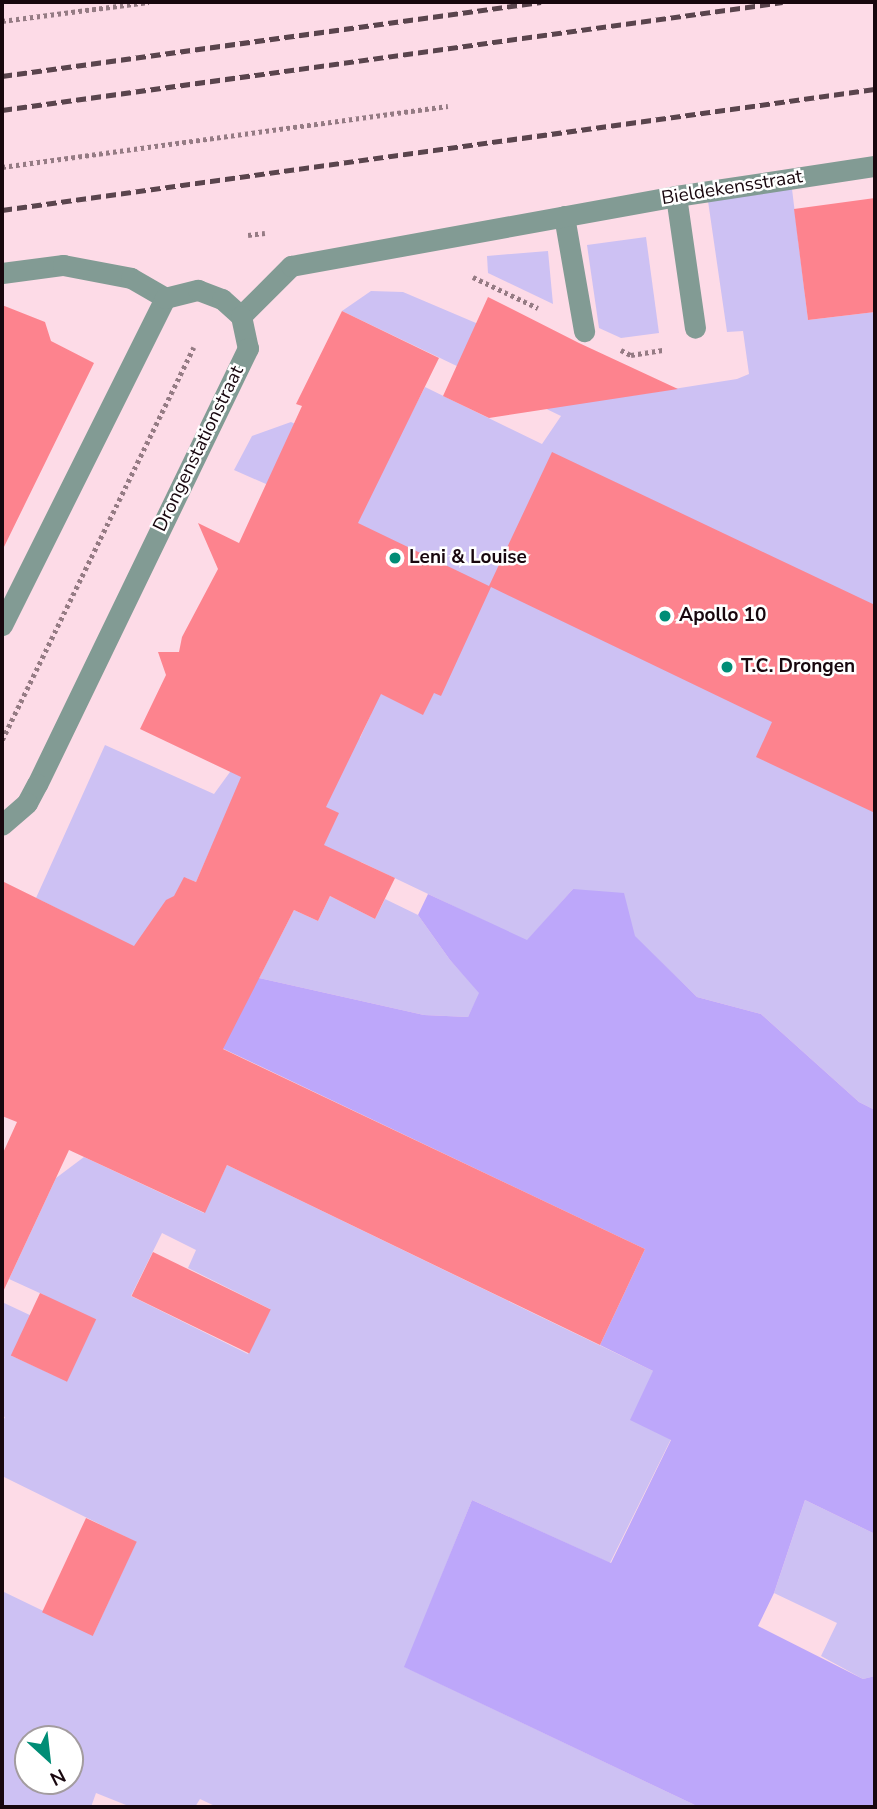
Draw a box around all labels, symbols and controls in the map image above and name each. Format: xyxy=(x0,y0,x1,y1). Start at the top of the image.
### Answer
street label: Bieldekensstraat xyxy=(660,166,804,210)
street label: Drongenstationstraat xyxy=(149,362,249,536)
place label: Leni & Louise xyxy=(409,547,527,569)
marker: Leni & Louise xyxy=(387,550,403,566)
place label: Apollo 10 xyxy=(679,605,766,627)
marker: Apollo 10 xyxy=(657,608,673,624)
place label: T.C. Drongen xyxy=(741,656,855,678)
marker: T.C. Drongen xyxy=(719,659,735,675)
north arrow xyxy=(14,1725,84,1795)
text: N xyxy=(45,1762,70,1792)

